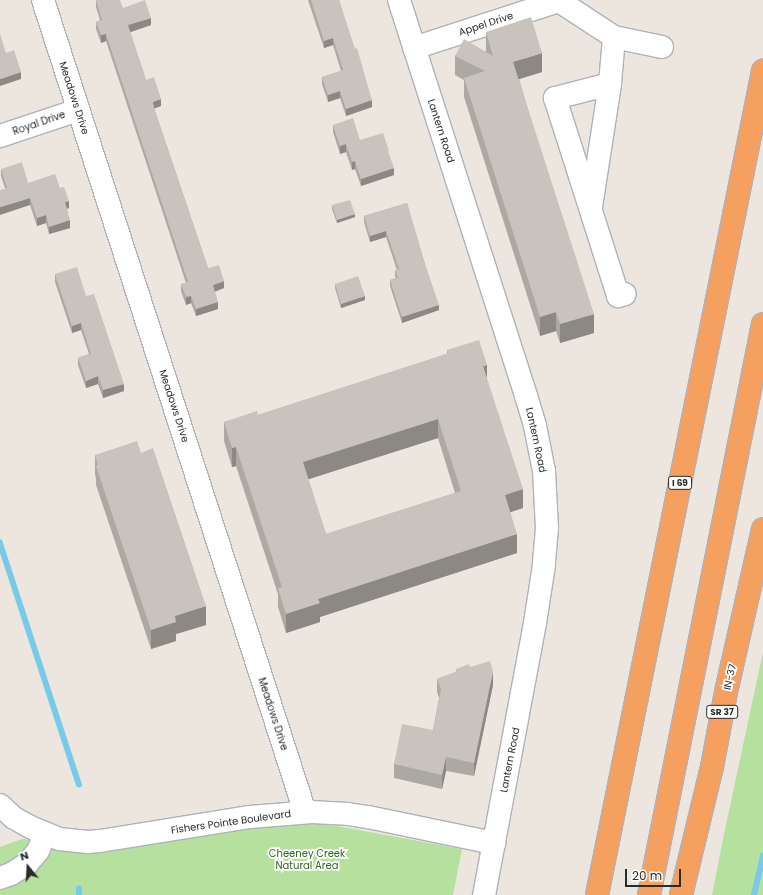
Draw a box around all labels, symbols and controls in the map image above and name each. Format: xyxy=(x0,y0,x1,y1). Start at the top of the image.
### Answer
street label: Appel Drive xyxy=(457,10,515,38)
street label: Meadows Drive xyxy=(57,60,91,136)
street label: Lantern Road xyxy=(425,98,457,164)
street label: Royal Drive xyxy=(11,108,67,138)
street label: Meadows Drive xyxy=(157,368,191,444)
street label: Lantern Road xyxy=(523,406,549,474)
road number: I 69 xyxy=(668,476,692,490)
street label: IN-37 xyxy=(721,663,739,691)
street label: Meadows Drive xyxy=(256,676,290,752)
road number: SR 37 xyxy=(706,705,738,719)
street label: Lantern Road xyxy=(498,726,522,794)
street label: Fishers Pointe Boulevard xyxy=(170,808,292,836)
north arrow xyxy=(8,847,48,887)
text: N xyxy=(18,847,31,864)
park label: Cheeney Creek Natural Area xyxy=(269,847,345,870)
scale bar xyxy=(627,861,683,887)
text: 20 m xyxy=(632,867,662,884)

